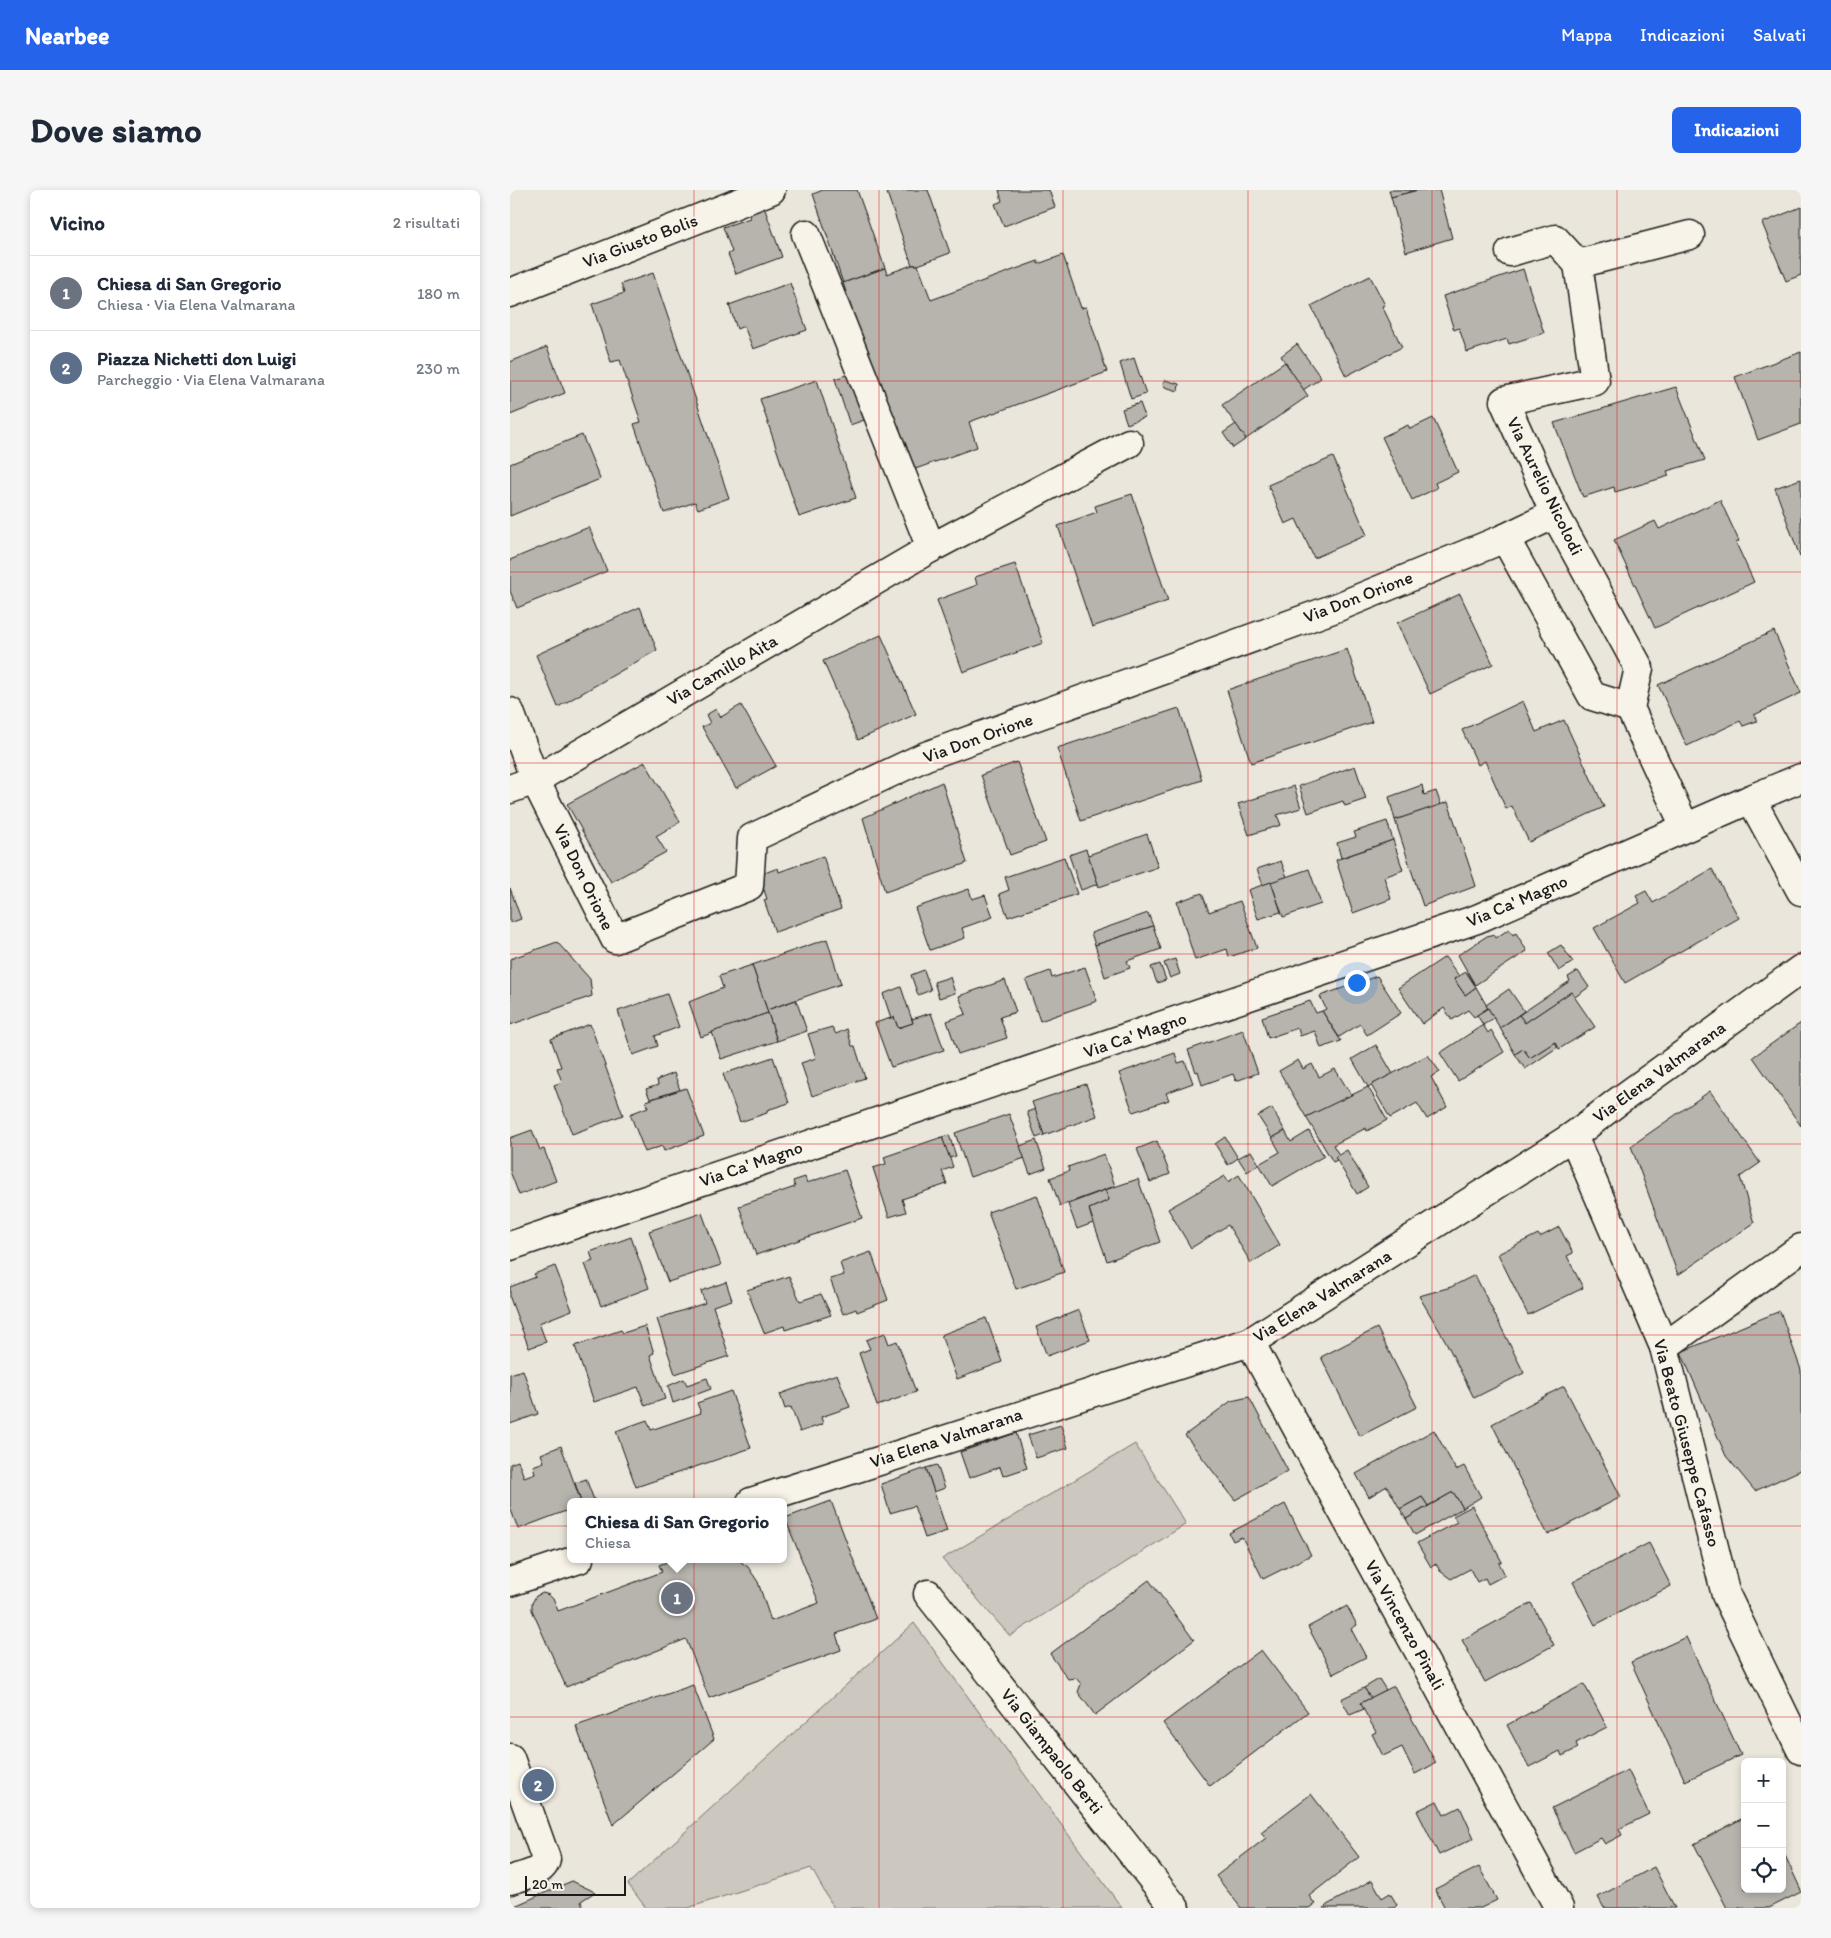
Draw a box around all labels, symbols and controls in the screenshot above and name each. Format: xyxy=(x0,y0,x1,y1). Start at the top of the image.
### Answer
text: Nearbee xyxy=(25,21,109,50)
text: Mappa xyxy=(1561,24,1612,46)
text: Indicazioni xyxy=(1640,24,1725,46)
text: Salvati xyxy=(1753,24,1806,46)
button: Indicazioni xyxy=(1672,107,1801,153)
text: Dove siamo xyxy=(30,109,202,151)
street label: Via Giusto Bolis xyxy=(579,209,701,273)
text: Vicino xyxy=(50,210,105,235)
text: 2 risultati xyxy=(393,213,460,232)
text: Chiesa di San Gregorio xyxy=(97,272,281,295)
text: 1 xyxy=(62,284,70,303)
text: 180 m xyxy=(417,284,460,303)
text: Chiesa · Via Elena Valmarana xyxy=(97,295,295,314)
text: Piazza Nichetti don Luigi xyxy=(97,347,296,370)
text: 2 xyxy=(62,359,70,378)
text: 230 m xyxy=(416,359,460,378)
text: Parcheggio · Via Elena Valmarana xyxy=(97,370,325,389)
street label: Via Aurelio Nicolodi xyxy=(1502,413,1588,559)
street label: Via Don Orione xyxy=(1300,566,1416,628)
street label: Via Camillo Aita xyxy=(663,629,782,711)
street label: Via Don Orione xyxy=(920,708,1036,768)
street label: Via Don Orione xyxy=(549,820,619,934)
street label: Via Ca' Magno xyxy=(1463,870,1571,932)
your location xyxy=(1344,970,1370,996)
street label: Via Ca' Magno xyxy=(1080,1007,1190,1063)
street label: Via Elena Valmarana xyxy=(1588,1016,1730,1128)
street label: Via Ca' Magno xyxy=(696,1136,806,1192)
street label: Via Elena Valmarana xyxy=(1249,1244,1395,1347)
street label: Via Beato Giuseppe Cafasso xyxy=(1649,1337,1725,1549)
street label: Via Elena Valmarana xyxy=(867,1403,1025,1473)
popup xyxy=(567,1498,787,1563)
text: Chiesa di San Gregorio xyxy=(585,1510,769,1533)
text: Chiesa xyxy=(585,1533,631,1552)
street label: Via Vincenzo Pinali xyxy=(1360,1556,1450,1694)
pin: 1 xyxy=(661,1579,693,1617)
street label: Via Giampaolo Berti xyxy=(996,1684,1108,1818)
map controls xyxy=(1741,1758,1786,1893)
button: + xyxy=(1741,1758,1786,1803)
pin: 2 xyxy=(522,1766,554,1804)
button: − xyxy=(1741,1803,1786,1848)
button: locate xyxy=(1741,1848,1786,1893)
scale bar xyxy=(525,1873,626,1896)
text: 20 m xyxy=(532,1876,563,1893)

